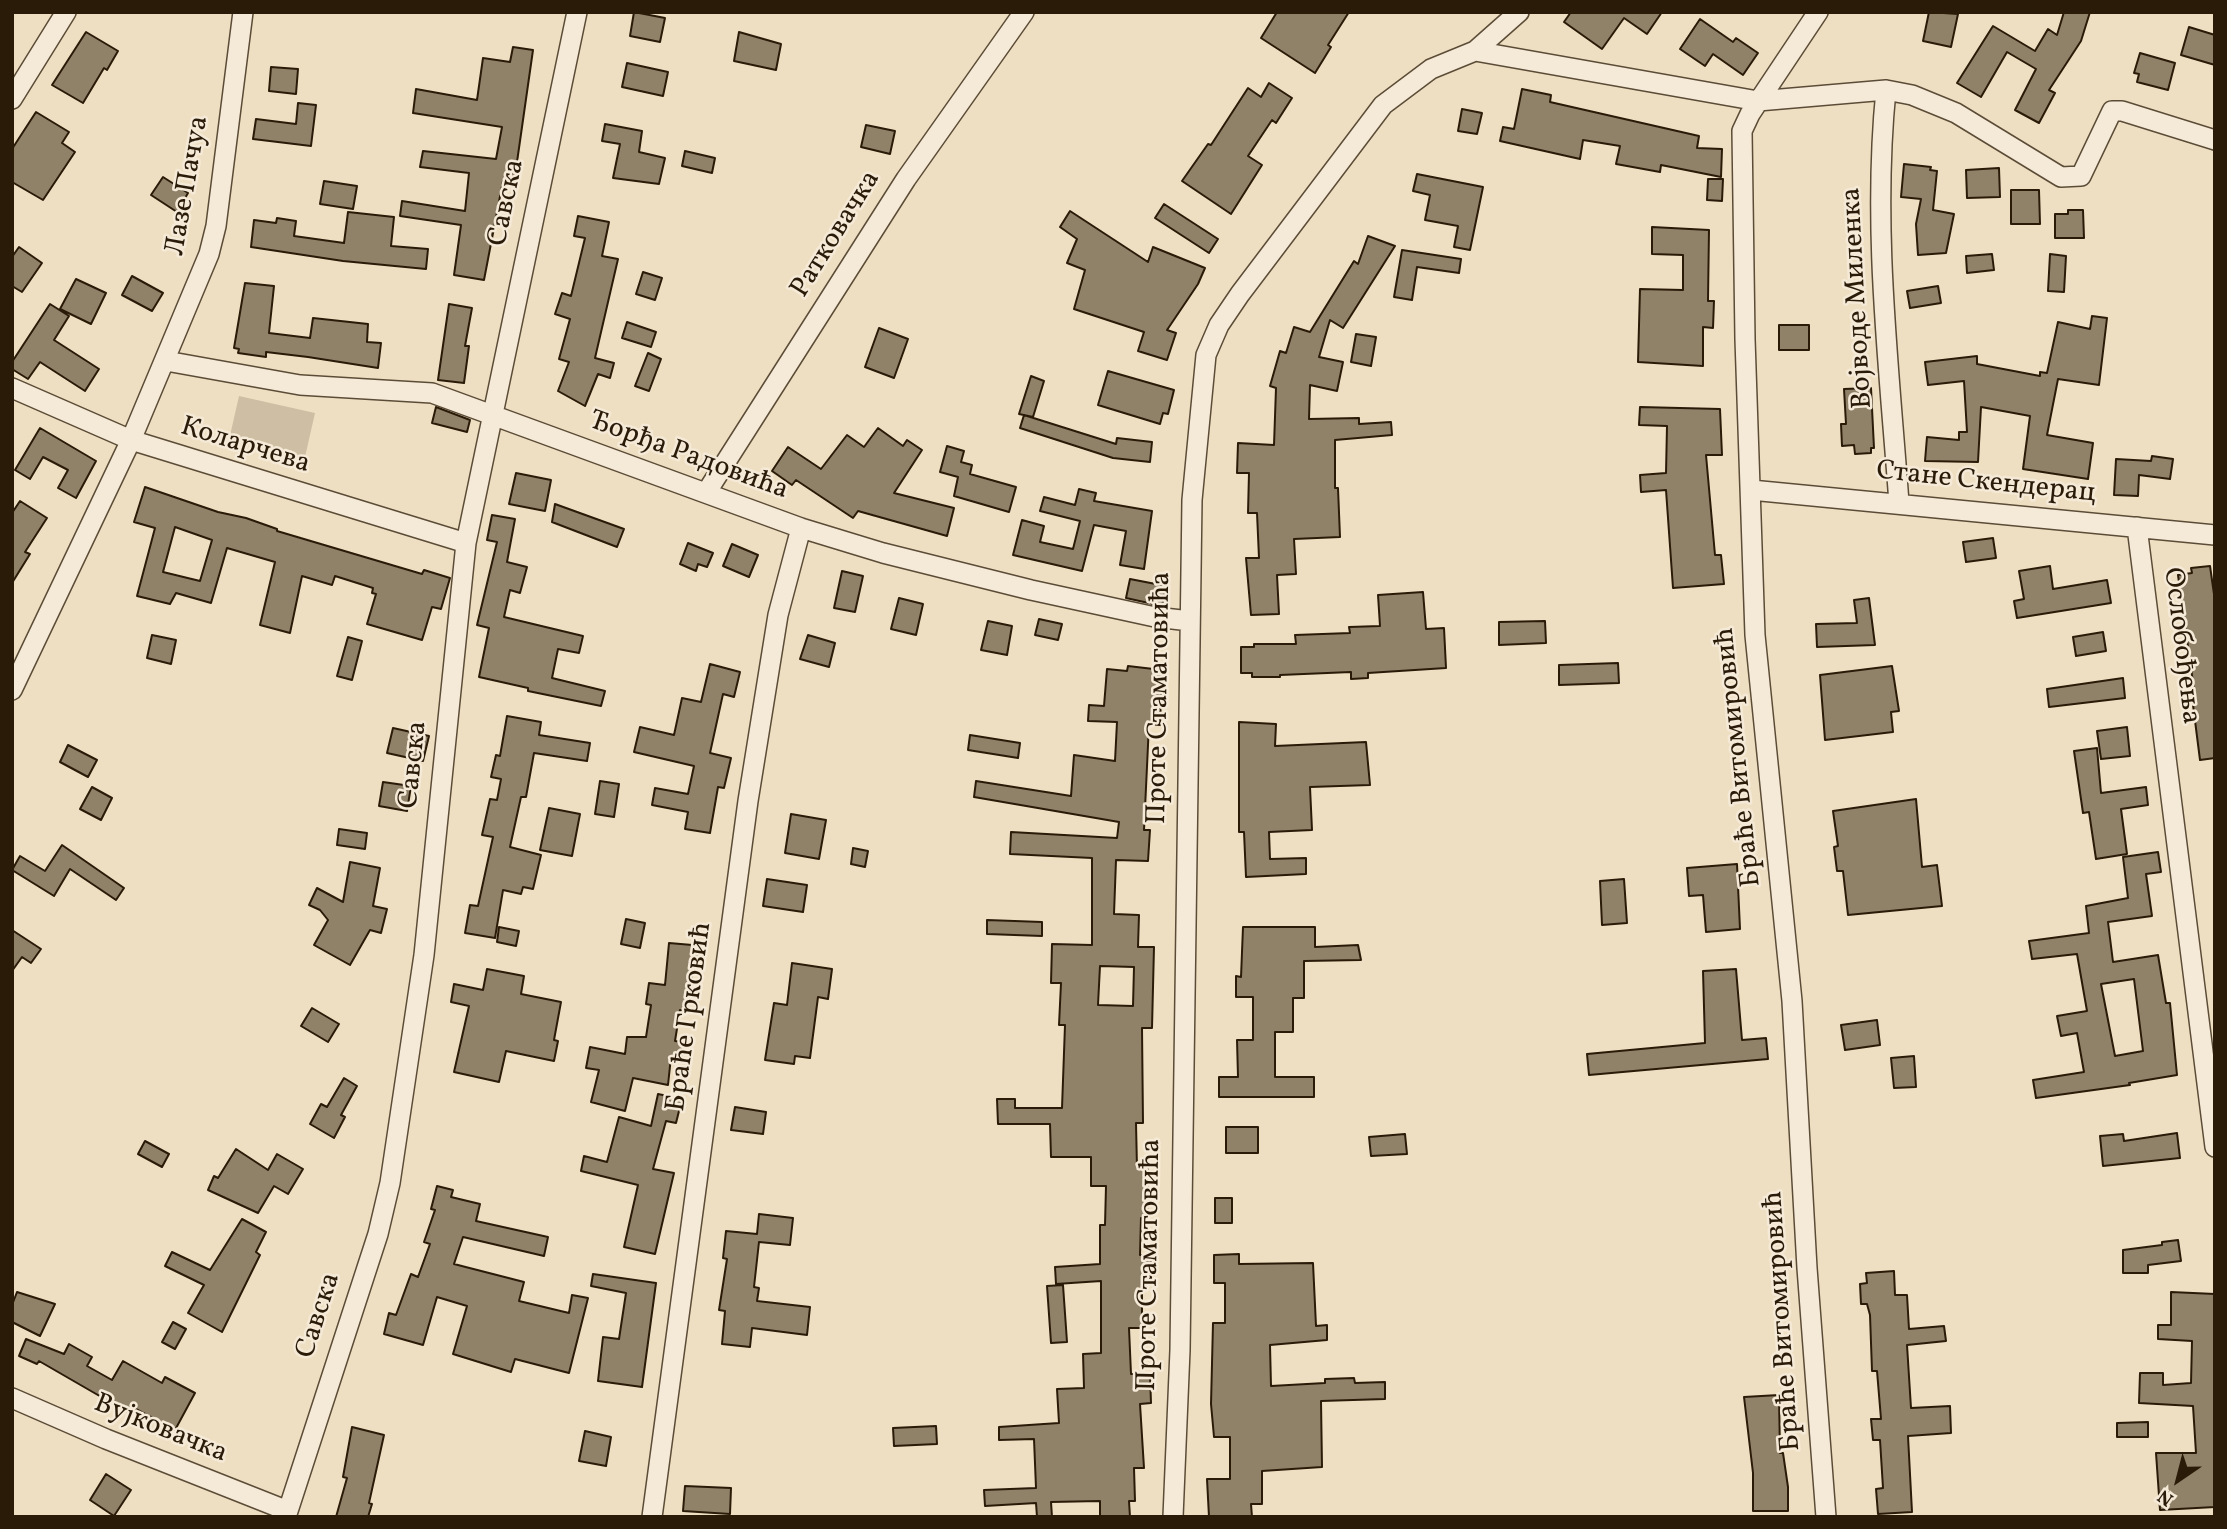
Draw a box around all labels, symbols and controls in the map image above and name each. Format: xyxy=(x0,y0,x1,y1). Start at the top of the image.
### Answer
street label: Лазе Пачуа xyxy=(160,113,218,259)
street label: Савска xyxy=(482,157,534,249)
street label: Ратковачка xyxy=(785,165,889,305)
street label: Војводе Миленка xyxy=(1836,186,1882,410)
street label: Ђорђа Радовића xyxy=(584,405,792,509)
street label: Коларчева xyxy=(176,411,314,483)
street label: Стане Скендерац xyxy=(1874,456,2098,512)
street label: Ослобођења xyxy=(2154,566,2206,726)
street label: Проте Стаматовића xyxy=(1142,572,1180,824)
street label: Браће Витомировић xyxy=(1710,626,1770,888)
street label: Савска xyxy=(394,720,436,810)
street label: Браће Грковић xyxy=(661,920,721,1114)
street label: Проте Стаматовића xyxy=(1132,1139,1170,1391)
street label: Браће Витомировић xyxy=(1758,1190,1810,1452)
street label: Савска xyxy=(290,1269,350,1363)
street label: Вујковачка xyxy=(88,1388,232,1472)
north arrow xyxy=(2143,1445,2213,1515)
text: N xyxy=(2153,1483,2179,1512)

